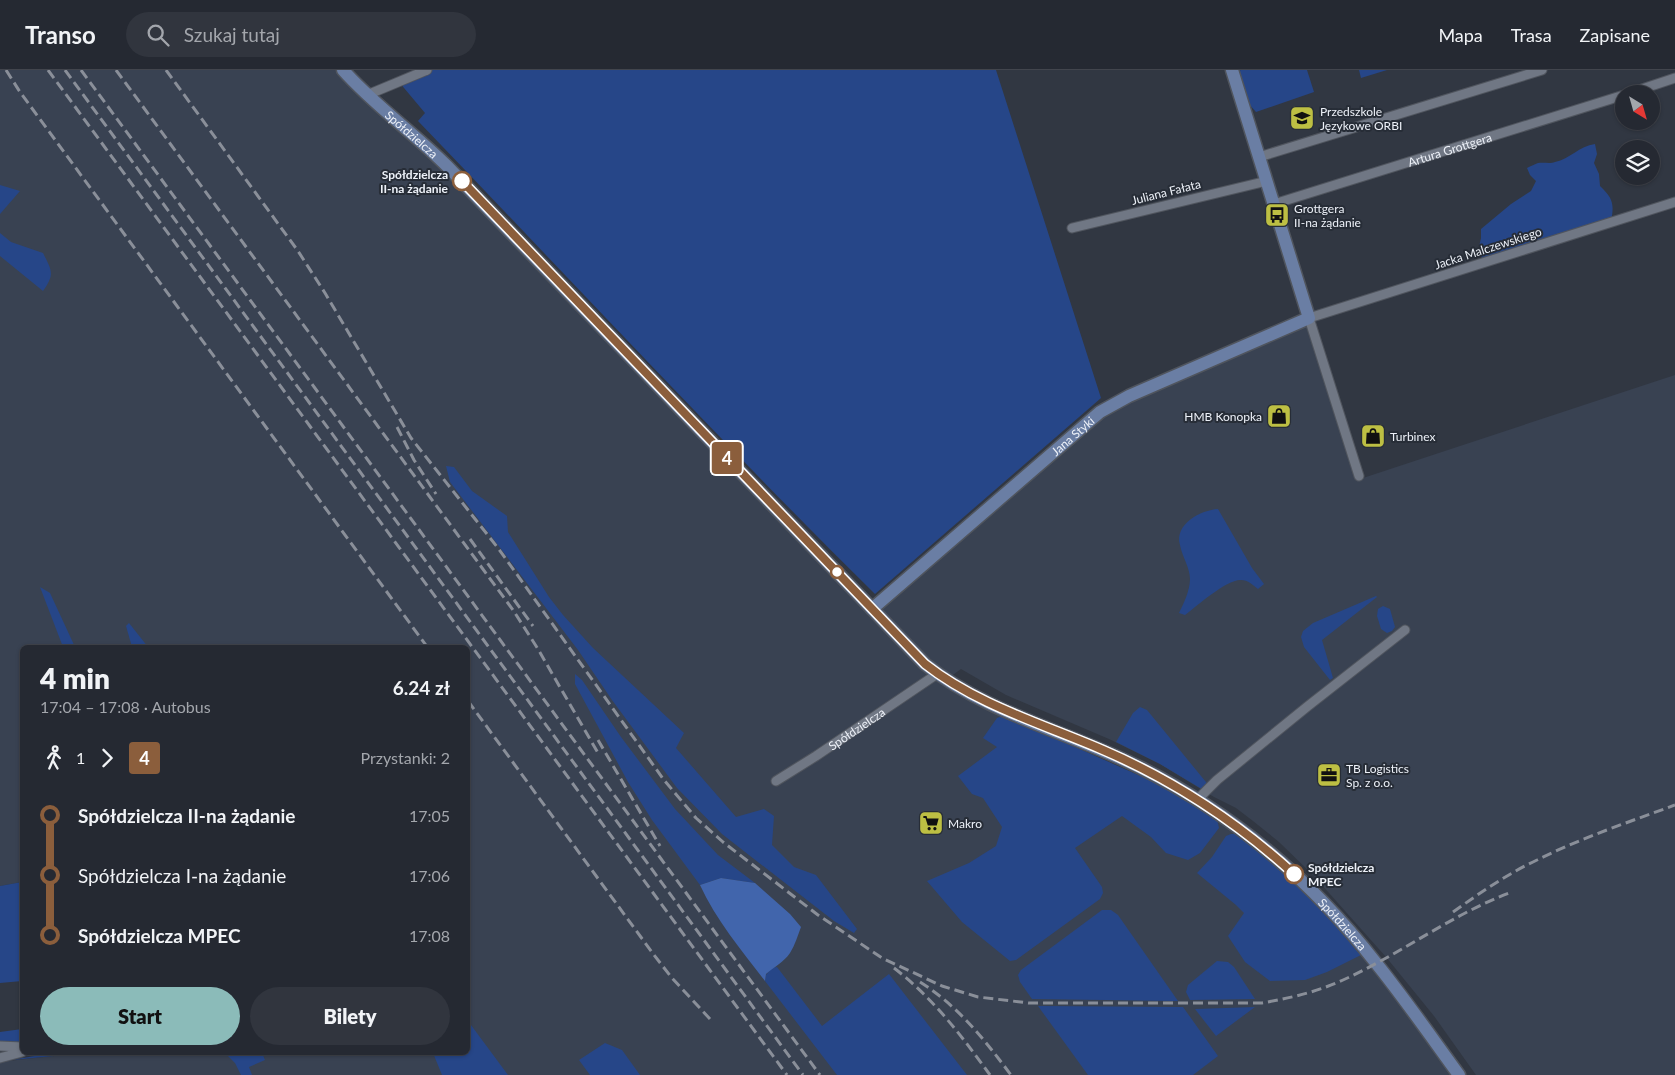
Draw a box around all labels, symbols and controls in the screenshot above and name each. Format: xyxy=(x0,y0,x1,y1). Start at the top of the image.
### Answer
search box xyxy=(126,12,476,57)
text: Transo xyxy=(25,20,96,49)
icon: search xyxy=(144,21,172,49)
text: Szukaj tutaj xyxy=(184,23,280,46)
text: Mapa xyxy=(1438,24,1483,46)
text: Trasa xyxy=(1511,24,1552,46)
text: Zapisane xyxy=(1580,24,1650,46)
north arrow xyxy=(1615,85,1660,130)
map controls xyxy=(1615,85,1660,185)
place label: Przedszkole Językowe ORBI xyxy=(1320,104,1402,133)
school or university icon: Przedszkole Językowe ORBI xyxy=(1289,105,1315,131)
street label: Spółdzielcza xyxy=(382,107,441,161)
street label: Artura Grottgera xyxy=(1406,129,1494,169)
button: layers xyxy=(1615,140,1660,185)
place label: Spółdzielcza II-na żądanie xyxy=(380,167,449,196)
marker: Spółdzielcza II-na żądanie xyxy=(452,171,472,191)
street label: Juliana Fałata xyxy=(1130,176,1202,208)
place label: Grottgera II-na żądanie xyxy=(1294,201,1361,230)
bus stop icon: Grottgera II-na żądanie xyxy=(1264,202,1290,228)
street label: Jacka Malczewskiego xyxy=(1433,224,1544,272)
shop icon: HMB Konopka xyxy=(1266,403,1292,429)
place label: HMB Konopka xyxy=(1184,409,1262,424)
street label: Jana Styki xyxy=(1048,413,1097,459)
shop icon: Turbinex xyxy=(1360,423,1386,449)
place label: Turbinex xyxy=(1390,429,1435,444)
line badge: 4 xyxy=(711,442,743,474)
text: 4 xyxy=(722,447,732,469)
unlabelled marker xyxy=(830,565,844,579)
text: 4 min xyxy=(40,661,110,695)
text: 6.24 zł xyxy=(393,676,450,699)
text: 17:04 – 17:08 · Autobus xyxy=(40,697,211,716)
street label: Spółdzielcza xyxy=(825,704,888,753)
icon: walk xyxy=(40,744,68,772)
icon: forward xyxy=(93,744,121,772)
text: 4 xyxy=(139,747,150,769)
text: 1 xyxy=(76,748,85,767)
text: Przystanki: 2 xyxy=(360,748,450,767)
place label: TB Logistics Sp. z o.o. xyxy=(1346,761,1409,790)
office icon: TB Logistics Sp. z o.o. xyxy=(1316,762,1342,788)
text: Spółdzielcza II-na żądanie xyxy=(78,804,295,827)
text: 17:05 xyxy=(409,806,450,825)
supermarket icon: Makro xyxy=(918,810,944,836)
place label: Makro xyxy=(948,816,982,831)
place label: Spółdzielcza MPEC xyxy=(1308,860,1374,889)
text: Spółdzielcza I-na żądanie xyxy=(78,864,286,887)
marker: Spółdzielcza MPEC xyxy=(1284,864,1304,884)
text: 17:06 xyxy=(409,866,450,885)
street label: Spółdzielcza xyxy=(1316,895,1370,953)
text: Spółdzielcza MPEC xyxy=(78,924,240,947)
text: 17:08 xyxy=(409,926,450,945)
button: Start xyxy=(40,987,240,1045)
button: Bilety xyxy=(250,987,450,1045)

